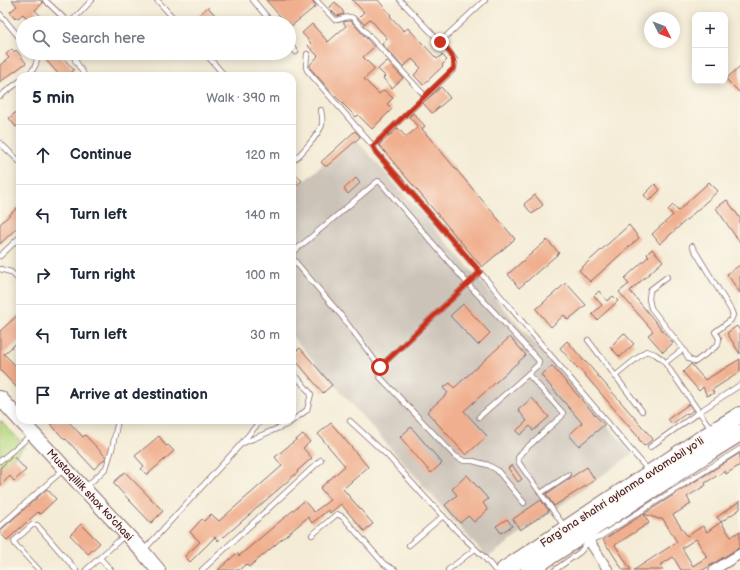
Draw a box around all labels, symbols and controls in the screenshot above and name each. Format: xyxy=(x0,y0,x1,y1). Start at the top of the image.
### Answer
north arrow xyxy=(644,12,680,48)
map controls xyxy=(692,12,728,84)
button: + xyxy=(692,12,728,48)
search box xyxy=(16,16,296,60)
icon: search xyxy=(30,27,52,49)
text: Search here xyxy=(62,29,145,48)
route end xyxy=(431,33,449,51)
button: − xyxy=(692,48,728,84)
text: 5 min xyxy=(32,88,75,108)
text: Walk · 390 m xyxy=(206,90,280,106)
icon: ahead xyxy=(32,144,54,166)
text: Continue xyxy=(70,145,132,164)
text: 120 m xyxy=(245,147,280,163)
icon: left xyxy=(32,204,54,226)
text: Turn left xyxy=(70,205,127,224)
text: 140 m xyxy=(245,207,280,223)
icon: right xyxy=(32,264,54,286)
text: Turn right xyxy=(70,265,135,284)
text: 100 m xyxy=(245,267,280,283)
icon: left xyxy=(32,324,54,346)
text: Turn left xyxy=(70,325,127,344)
text: 30 m xyxy=(250,327,280,343)
route start xyxy=(371,358,389,376)
icon: arrive xyxy=(32,384,54,406)
text: Arrive at destination xyxy=(70,385,208,404)
street label: Fargʻona shahri aylanma avtomobil yoʻli xyxy=(538,434,706,550)
street label: Mustaqillik shox ko'chasi xyxy=(44,447,136,543)

